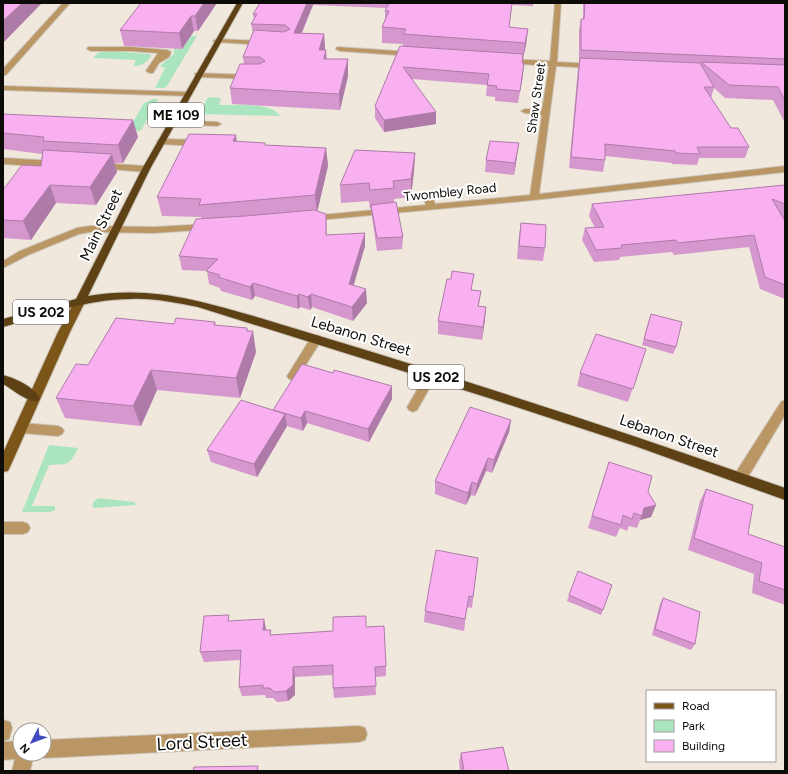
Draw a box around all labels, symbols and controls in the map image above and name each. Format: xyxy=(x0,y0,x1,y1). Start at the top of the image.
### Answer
street label: Shaw Street xyxy=(524,61,548,134)
road number: ME 109 xyxy=(148,103,204,127)
street label: Twombley Road xyxy=(403,180,497,204)
street label: Main Street xyxy=(76,186,126,264)
road number: US 202 xyxy=(13,300,69,324)
street label: Lebanon Street xyxy=(309,312,413,360)
road number: US 202 xyxy=(408,365,464,389)
street label: Lebanon Street xyxy=(617,411,721,461)
legend xyxy=(646,690,776,762)
text: Road xyxy=(682,699,710,713)
text: Park xyxy=(682,719,705,733)
north arrow xyxy=(12,722,52,762)
street label: Lord Street xyxy=(156,729,248,755)
text: Building xyxy=(682,739,725,753)
text: N xyxy=(17,741,33,756)

